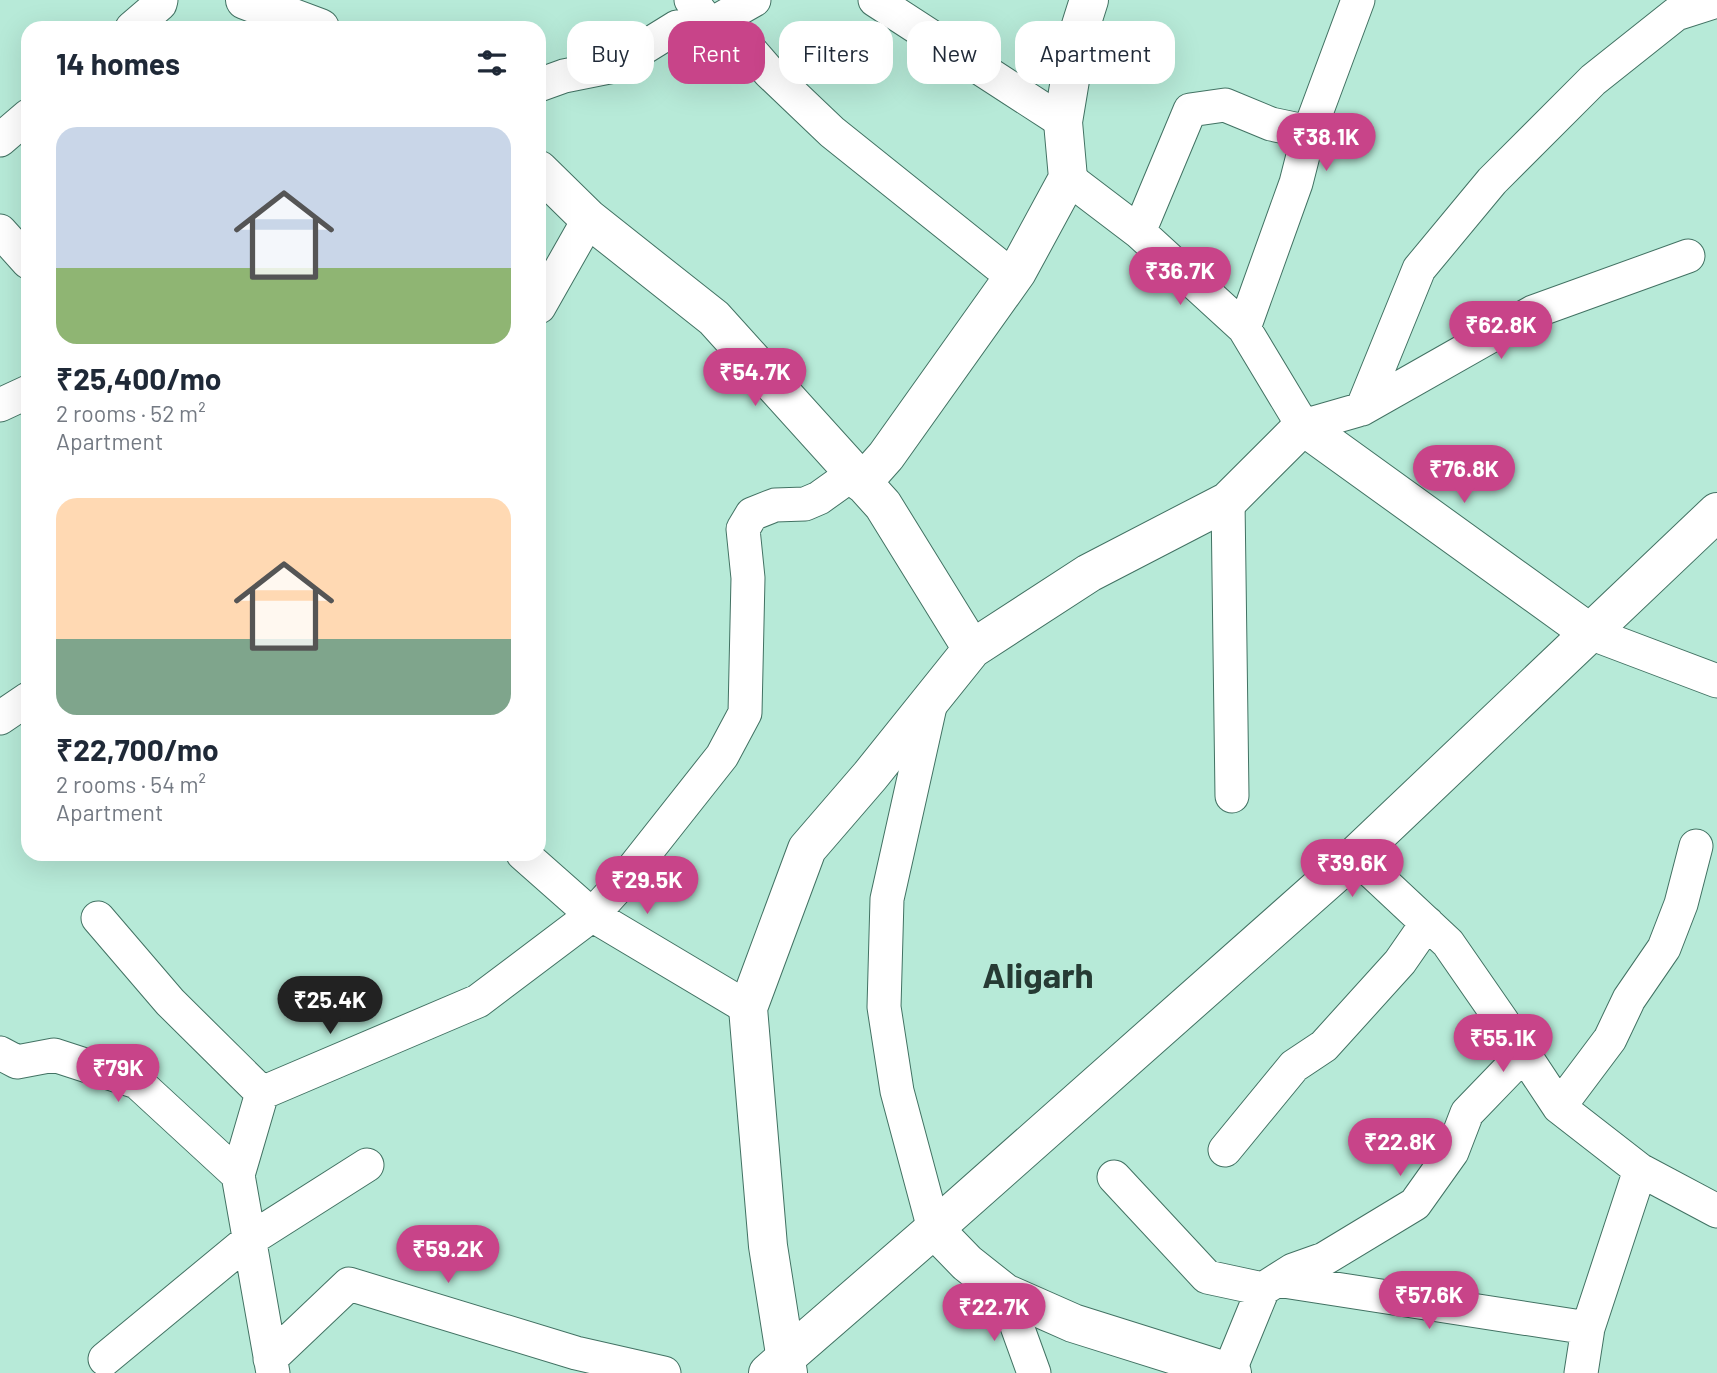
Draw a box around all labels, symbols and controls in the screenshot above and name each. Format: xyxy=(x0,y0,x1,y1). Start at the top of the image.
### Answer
chip: Buy xyxy=(567,21,654,84)
chip: Rent xyxy=(668,21,765,84)
chip: Filters xyxy=(779,21,893,84)
chip: New xyxy=(907,21,1001,84)
chip: Apartment xyxy=(1015,21,1175,84)
icon: filters xyxy=(473,44,511,82)
text: 14 homes xyxy=(56,45,180,81)
pin: ₹38.1K xyxy=(1269,114,1383,173)
text: ₹38.1K xyxy=(1293,122,1359,150)
icon: home xyxy=(221,172,347,298)
pin: ₹36.7K xyxy=(1123,247,1237,307)
text: ₹36.7K xyxy=(1145,256,1215,284)
pin: ₹62.8K xyxy=(1444,302,1558,361)
text: ₹62.8K xyxy=(1465,310,1537,338)
pin: ₹54.7K xyxy=(698,348,812,408)
text: ₹54.7K xyxy=(719,357,791,385)
text: ₹25,400/mo xyxy=(56,360,221,396)
text: 2 rooms · 52 m² xyxy=(56,399,206,427)
text: Apartment xyxy=(56,427,163,455)
pin: ₹76.8K xyxy=(1407,446,1521,505)
text: ₹76.8K xyxy=(1429,454,1499,482)
icon: home xyxy=(221,543,347,669)
text: ₹22,700/mo xyxy=(56,731,219,767)
text: 2 rooms · 54 m² xyxy=(56,770,206,798)
text: Apartment xyxy=(56,798,163,826)
pin: ₹39.6K xyxy=(1295,839,1409,899)
text: ₹39.6K xyxy=(1317,848,1387,876)
pin: ₹29.5K xyxy=(590,856,704,916)
text: ₹29.5K xyxy=(611,865,683,893)
district label: Aligarh xyxy=(982,953,1094,995)
pin: ₹25.4K xyxy=(273,976,387,1036)
text: ₹25.4K xyxy=(294,985,366,1013)
pin: ₹55.1K xyxy=(1446,1014,1560,1074)
text: ₹55.1K xyxy=(1470,1023,1536,1051)
pin: ₹79K xyxy=(77,1044,159,1104)
text: ₹79K xyxy=(92,1053,144,1081)
pin: ₹22.8K xyxy=(1343,1118,1457,1178)
text: ₹22.8K xyxy=(1364,1127,1436,1155)
pin: ₹59.2K xyxy=(391,1226,505,1285)
text: ₹59.2K xyxy=(412,1234,484,1262)
pin: ₹57.6K xyxy=(1372,1272,1486,1331)
text: ₹57.6K xyxy=(1395,1280,1463,1308)
pin: ₹22.7K xyxy=(937,1284,1051,1343)
text: ₹22.7K xyxy=(959,1292,1029,1320)

